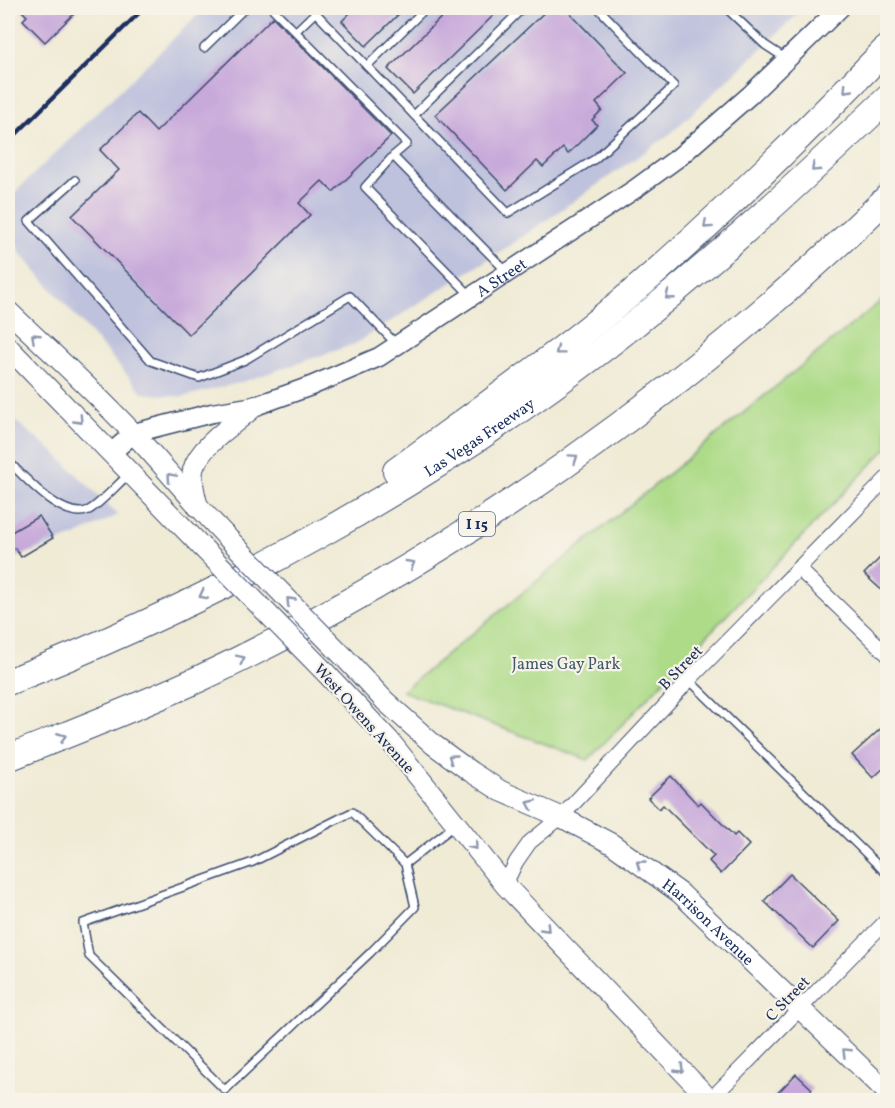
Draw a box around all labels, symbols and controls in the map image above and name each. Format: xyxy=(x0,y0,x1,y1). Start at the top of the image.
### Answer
one-way arrow xyxy=(843,82,854,92)
one-way arrow xyxy=(812,160,823,171)
one-way arrow xyxy=(703,218,714,229)
street label: A Street xyxy=(473,254,532,303)
one-way arrow xyxy=(665,289,676,300)
one-way arrow xyxy=(32,333,42,344)
one-way arrow xyxy=(555,344,566,355)
street label: Las Vegas Freeway xyxy=(421,393,540,483)
one-way arrow xyxy=(71,413,82,424)
one-way arrow xyxy=(568,454,579,465)
one-way arrow xyxy=(167,473,178,484)
road number: I 15 xyxy=(459,512,495,536)
one-way arrow xyxy=(405,560,415,572)
one-way arrow xyxy=(199,588,210,599)
one-way arrow xyxy=(286,598,297,609)
street label: B Street xyxy=(654,641,709,696)
one-way arrow xyxy=(234,654,245,666)
park label: James Gay Park xyxy=(512,654,620,676)
street label: West Owens Avenue xyxy=(308,659,419,779)
one-way arrow xyxy=(56,732,67,744)
one-way arrow xyxy=(448,754,459,765)
one-way arrow xyxy=(526,799,537,811)
one-way arrow xyxy=(466,839,477,850)
one-way arrow xyxy=(636,860,647,871)
street label: Harrison Avenue xyxy=(657,874,758,971)
one-way arrow xyxy=(538,920,549,931)
street label: C Street xyxy=(761,971,816,1027)
one-way arrow xyxy=(842,1048,852,1059)
one-way arrow xyxy=(673,1062,684,1073)

